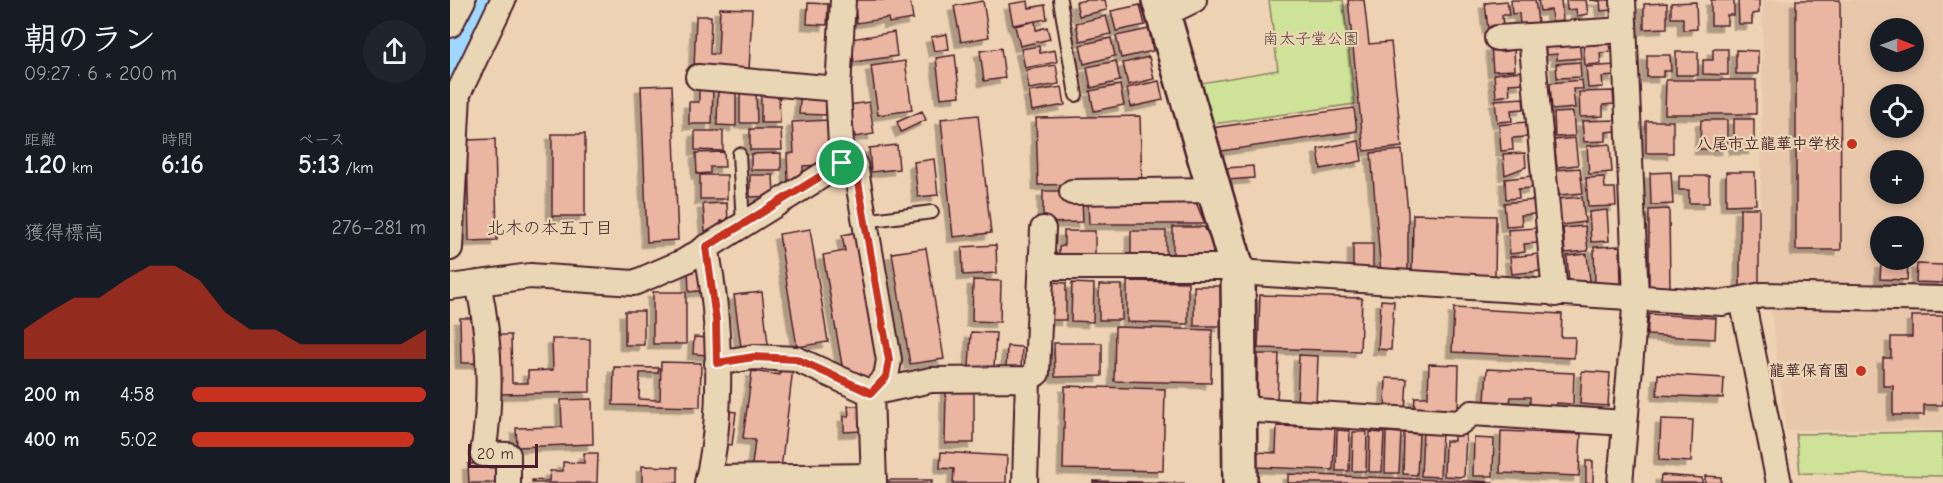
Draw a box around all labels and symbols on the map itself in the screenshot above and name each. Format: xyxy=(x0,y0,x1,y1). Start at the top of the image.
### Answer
north arrow xyxy=(1870,18,1924,72)
park label: 南太子堂公園 xyxy=(1263,30,1359,48)
place label: 八尾市立龍華中学校 xyxy=(1696,135,1840,153)
pin xyxy=(816,137,867,188)
marker: 八尾市立龍華中学校 xyxy=(1845,137,1859,151)
district label: 北木の本五丁目 xyxy=(487,218,613,239)
place label: 龍華保育園 xyxy=(1769,362,1849,380)
marker: 龍華保育園 xyxy=(1854,364,1868,378)
scale bar xyxy=(468,441,538,468)

